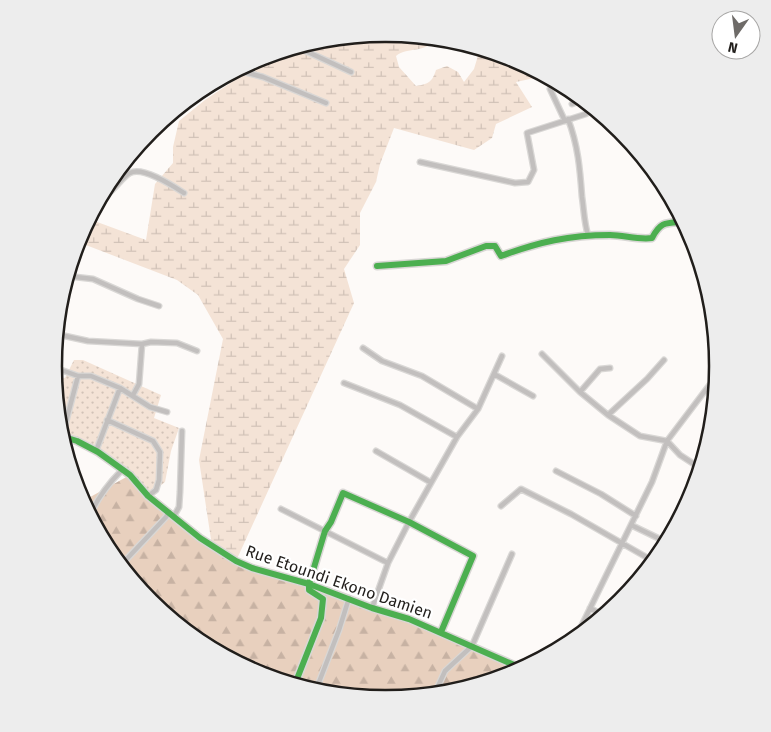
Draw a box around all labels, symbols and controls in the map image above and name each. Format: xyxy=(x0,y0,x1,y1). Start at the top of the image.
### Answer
north arrow xyxy=(711,10,761,60)
text: N xyxy=(726,38,740,57)
street label: Rue Etoundi Ekono Damien xyxy=(243,541,435,623)

